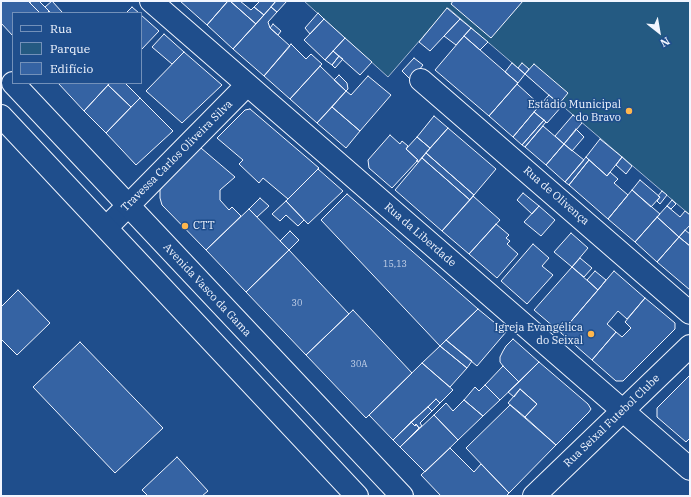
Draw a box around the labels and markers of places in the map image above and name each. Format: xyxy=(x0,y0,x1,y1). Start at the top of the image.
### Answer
place label: Estádio Municipal do Bravo xyxy=(528,98,621,124)
marker: Estádio Municipal do Bravo xyxy=(624,106,634,116)
place label: CTT xyxy=(193,219,215,233)
marker: CTT xyxy=(180,221,190,231)
place label: Igreja Evangélica do Seixal xyxy=(495,321,583,347)
marker: Igreja Evangélica do Seixal xyxy=(586,329,596,339)

